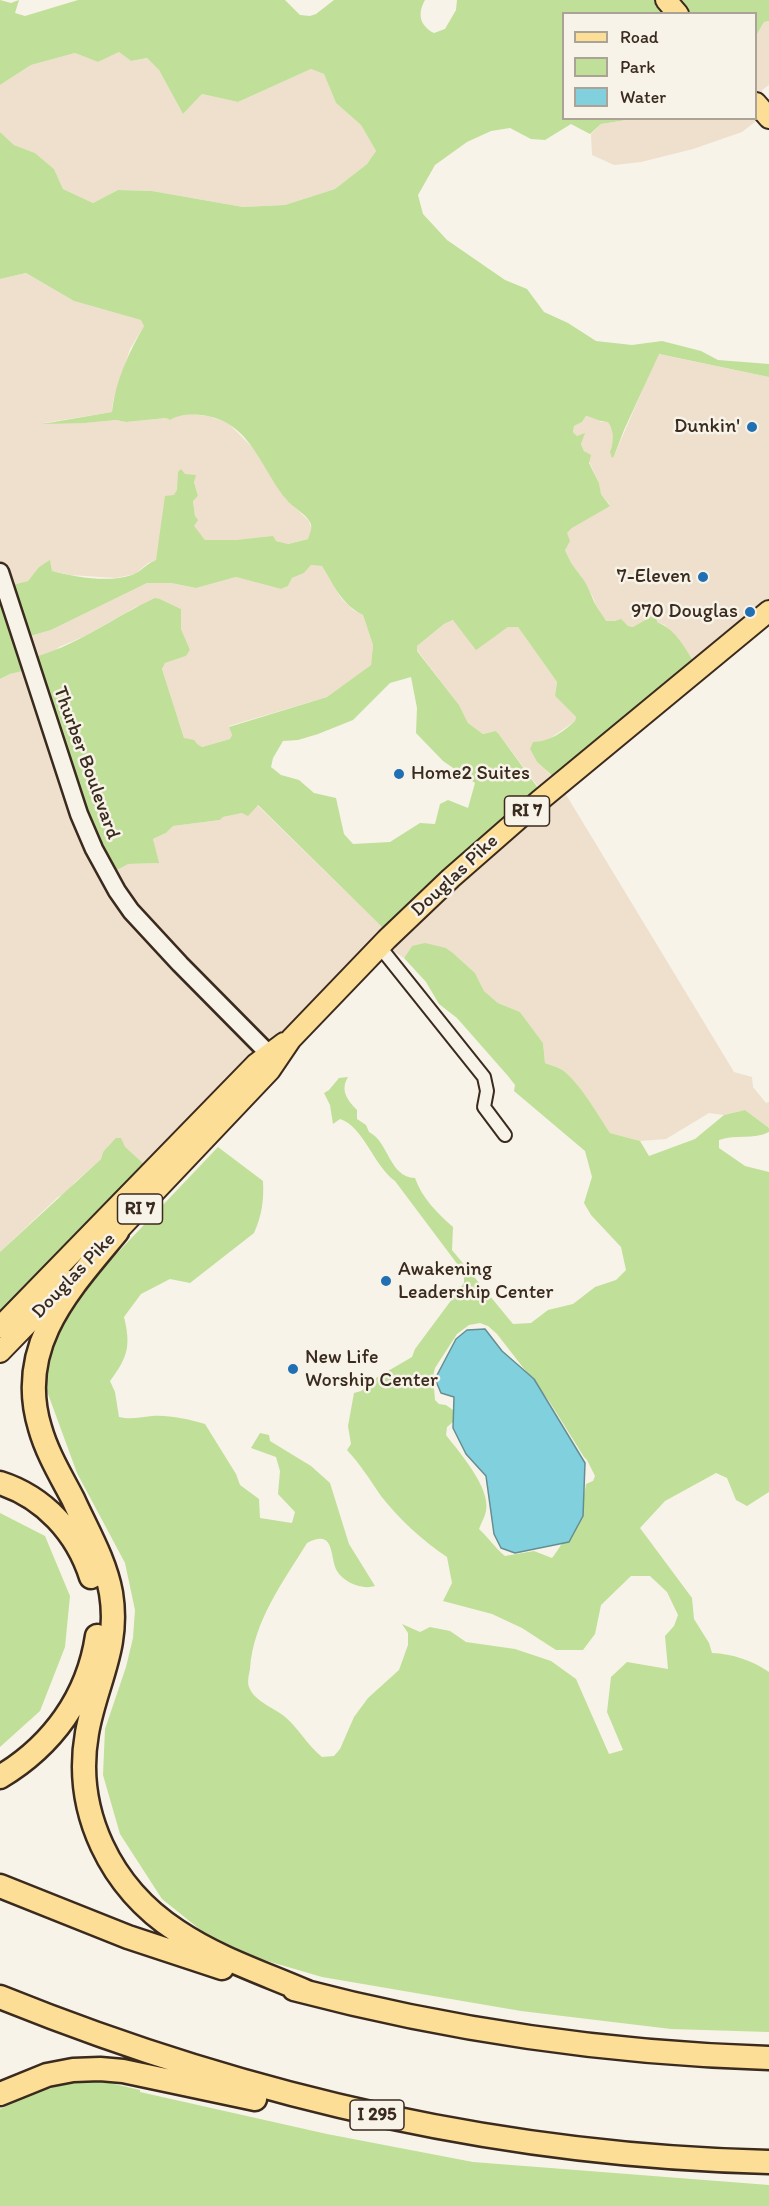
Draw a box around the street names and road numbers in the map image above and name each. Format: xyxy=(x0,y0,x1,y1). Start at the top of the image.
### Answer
street label: Thurber Boulevard xyxy=(47,683,125,843)
road number: RI 7 xyxy=(504,796,550,826)
street label: Douglas Pike xyxy=(406,830,504,922)
road number: RI 7 xyxy=(118,1194,162,1224)
street label: Douglas Pike xyxy=(27,1228,121,1324)
road number: I 295 xyxy=(350,2100,404,2130)

